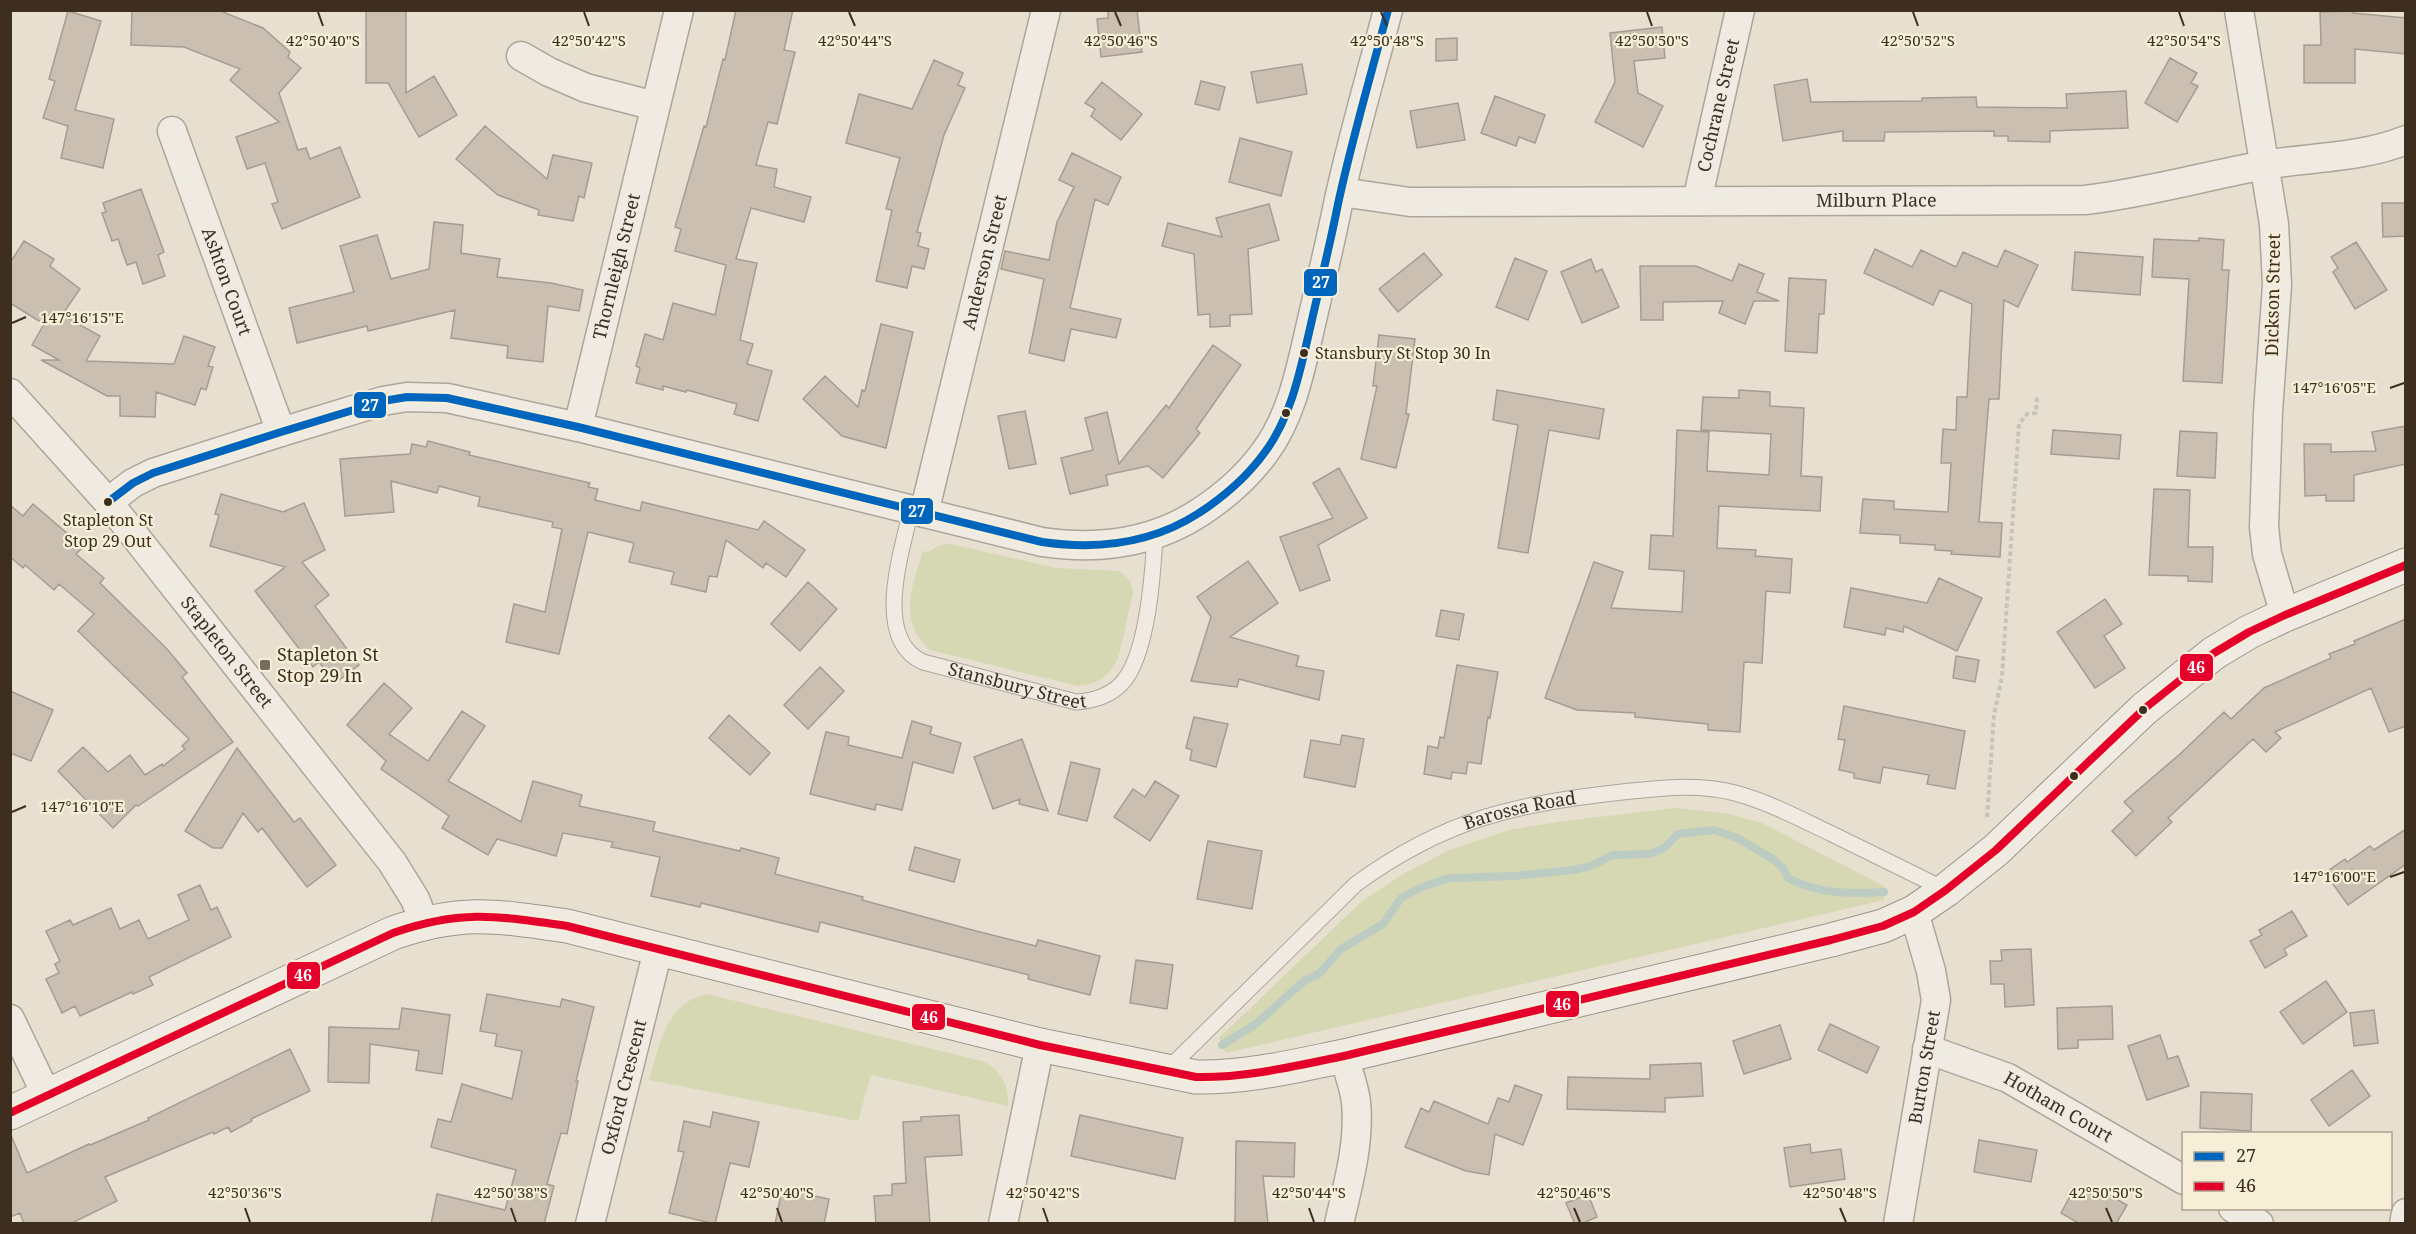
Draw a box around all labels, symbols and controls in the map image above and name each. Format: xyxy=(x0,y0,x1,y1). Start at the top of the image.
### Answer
text: 42°50'40"S xyxy=(286,30,360,50)
text: 42°50'42"S xyxy=(552,30,626,50)
text: 42°50'44"S xyxy=(818,30,892,50)
text: 42°50'46"S xyxy=(1084,30,1158,50)
text: 42°50'48"S xyxy=(1350,30,1424,50)
text: 42°50'50"S xyxy=(1615,30,1689,50)
text: 42°50'52"S xyxy=(1881,30,1955,50)
text: 42°50'54"S xyxy=(2147,30,2221,50)
street label: Cochrane Street xyxy=(1691,36,1744,174)
street label: Milburn Place xyxy=(1816,187,1937,212)
street label: Thornleigh Street xyxy=(587,191,645,342)
street label: Anderson Street xyxy=(956,192,1012,332)
street label: Ashton Court xyxy=(197,224,258,338)
street label: Dickson Street xyxy=(2259,233,2285,357)
line badge: 27 xyxy=(1303,268,1338,297)
text: 27 xyxy=(1312,271,1330,293)
text: 147°16'15"E xyxy=(40,307,124,327)
place label: Stansbury St Stop 30 In xyxy=(1315,342,1491,364)
marker: Stansbury St Stop 30 In xyxy=(1298,347,1310,359)
text: 147°16'05"E xyxy=(2292,377,2376,397)
line badge: 27 xyxy=(353,391,387,419)
text: 27 xyxy=(361,394,379,416)
unlabelled marker xyxy=(1280,407,1292,419)
marker: Stapleton St Stop 29 Out xyxy=(102,496,114,508)
line badge: 27 xyxy=(900,497,934,525)
text: 27 xyxy=(908,500,926,522)
place label: Stapleton St Stop 29 Out xyxy=(63,509,154,552)
street label: Stapleton Street xyxy=(176,591,279,712)
place label: Stapleton St Stop 29 In xyxy=(277,642,379,687)
line badge: 46 xyxy=(2179,653,2214,682)
street label: Stansbury Street xyxy=(946,656,1088,714)
text: 46 xyxy=(2187,656,2205,678)
marker: Stapleton St Stop 29 In xyxy=(258,658,272,672)
unlabelled marker xyxy=(2137,704,2149,716)
unlabelled marker xyxy=(2068,770,2080,782)
street label: Barossa Road xyxy=(1460,785,1577,835)
text: 147°16'10"E xyxy=(40,796,124,816)
text: 147°16'00"E xyxy=(2292,866,2376,886)
line badge: 46 xyxy=(286,961,321,990)
text: 46 xyxy=(294,964,312,986)
line badge: 46 xyxy=(1545,990,1580,1018)
text: 46 xyxy=(1553,993,1571,1015)
line badge: 46 xyxy=(911,1003,946,1031)
text: 46 xyxy=(920,1006,938,1028)
street label: Burton Street xyxy=(1902,1008,1945,1126)
street label: Oxford Crescent xyxy=(595,1017,651,1157)
street label: Hotham Court xyxy=(2000,1065,2117,1147)
legend xyxy=(2182,1132,2392,1210)
text: 27 xyxy=(2236,1143,2256,1167)
text: 46 xyxy=(2236,1173,2256,1197)
text: 42°50'36"S xyxy=(208,1182,282,1202)
text: 42°50'38"S xyxy=(474,1182,548,1202)
text: 42°50'40"S xyxy=(740,1182,814,1202)
text: 42°50'42"S xyxy=(1006,1182,1080,1202)
text: 42°50'44"S xyxy=(1272,1182,1346,1202)
text: 42°50'46"S xyxy=(1537,1182,1611,1202)
text: 42°50'48"S xyxy=(1803,1182,1877,1202)
text: 42°50'50"S xyxy=(2069,1182,2143,1202)

